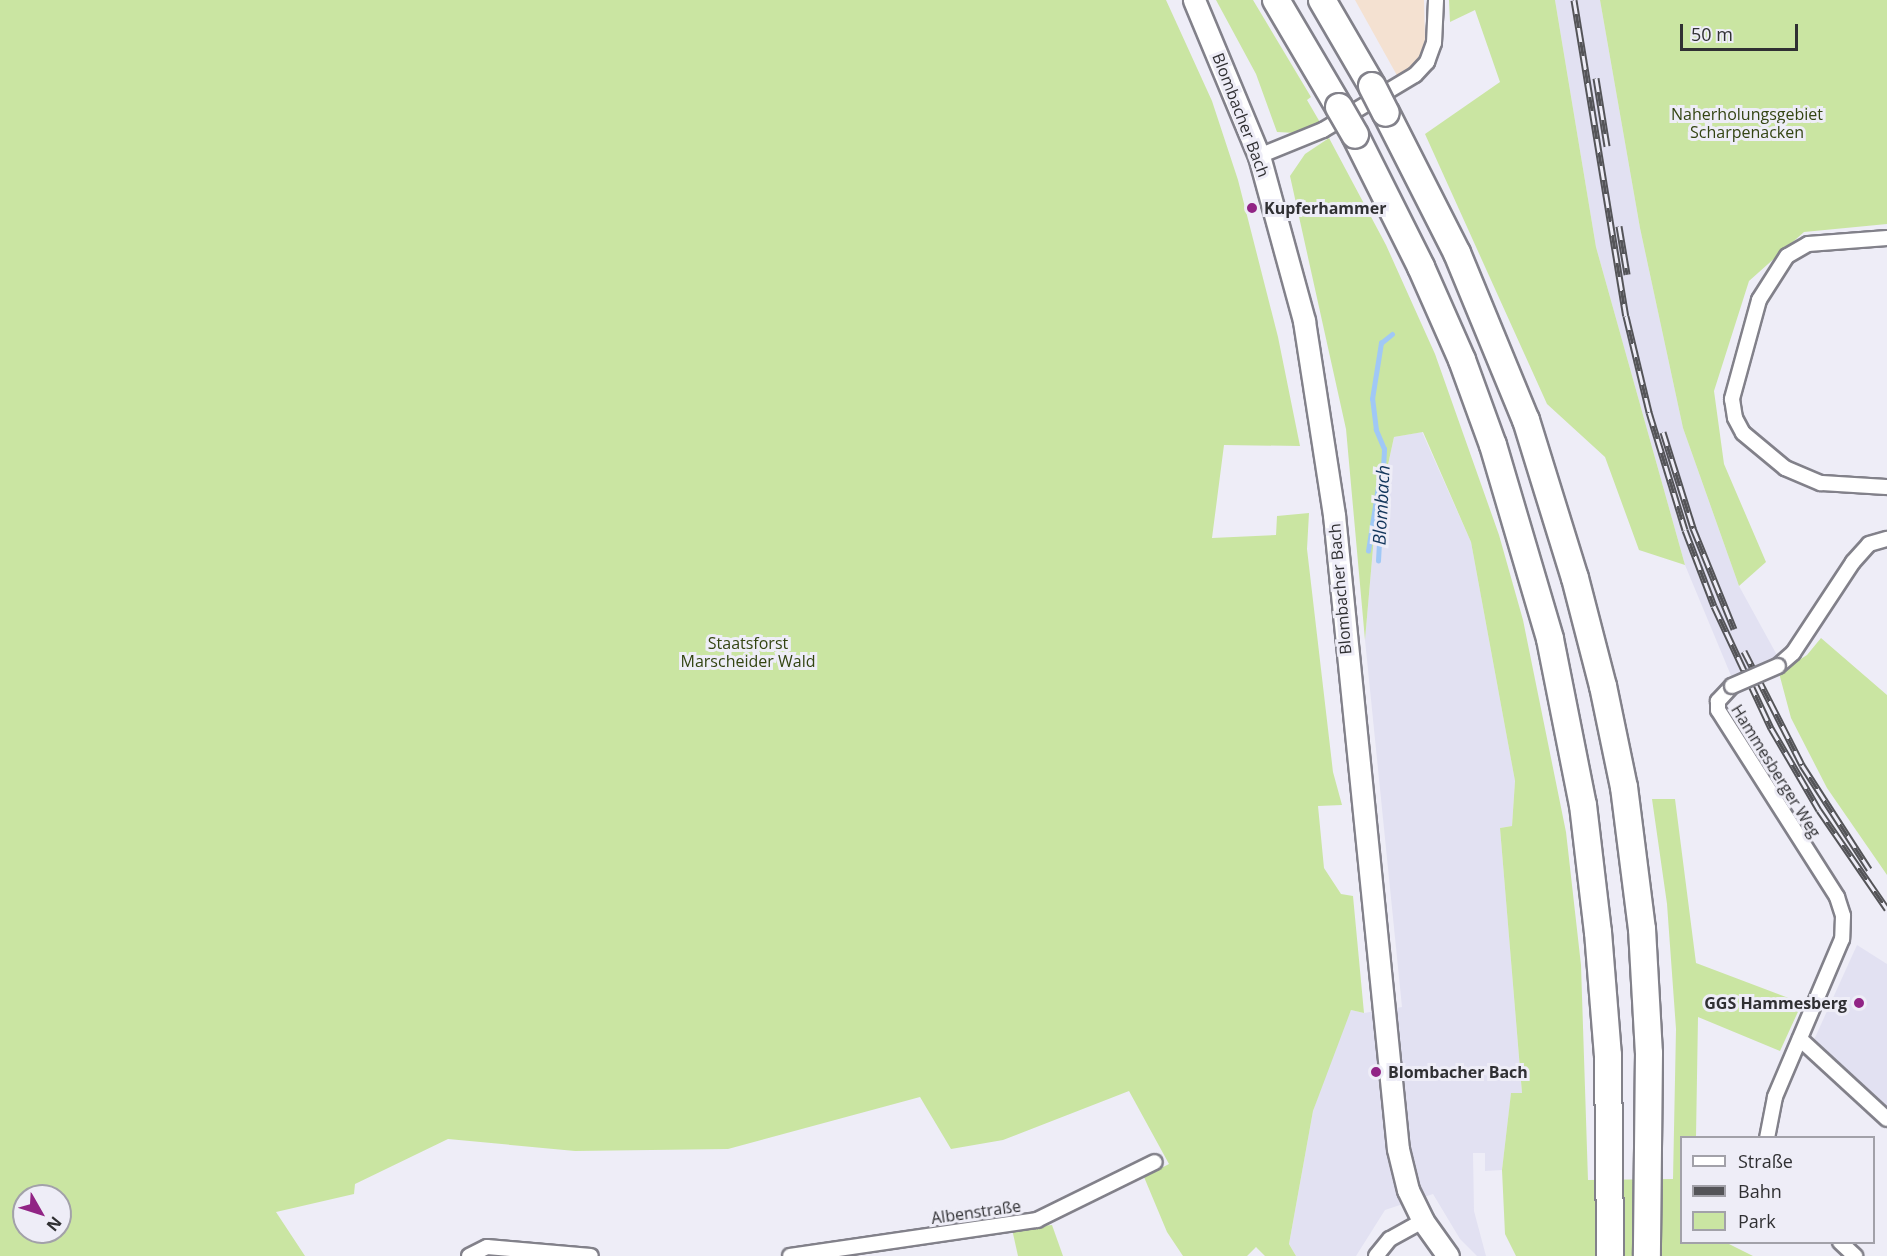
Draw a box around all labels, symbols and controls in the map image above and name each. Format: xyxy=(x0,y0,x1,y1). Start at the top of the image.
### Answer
scale bar xyxy=(1683,12,1802,50)
text: 50 m xyxy=(1691,22,1733,46)
street label: Blombacher Bach xyxy=(1209,50,1273,180)
park label: Naherholungsgebiet Scharpenacken xyxy=(1671,104,1823,142)
place label: Kupferhammer xyxy=(1264,198,1386,218)
marker: Kupferhammer xyxy=(1245,201,1259,215)
water label: Blombach xyxy=(1368,464,1394,546)
street label: Blombacher Bach xyxy=(1325,523,1355,655)
park label: Staatsforst Marscheider Wald xyxy=(681,633,815,671)
street label: Hammesberger Weg xyxy=(1727,701,1825,841)
place label: GGS Hammesberg xyxy=(1704,993,1847,1013)
marker: GGS Hammesberg xyxy=(1852,996,1866,1010)
place label: Blombacher Bach xyxy=(1388,1062,1528,1082)
marker: Blombacher Bach xyxy=(1369,1065,1383,1079)
legend xyxy=(1680,1136,1875,1244)
text: Straße xyxy=(1738,1149,1793,1173)
text: Bahn xyxy=(1738,1179,1782,1203)
north arrow xyxy=(12,1184,72,1244)
street label: Albenstraße xyxy=(930,1196,1022,1228)
text: Park xyxy=(1738,1209,1776,1233)
text: N xyxy=(42,1212,67,1236)

